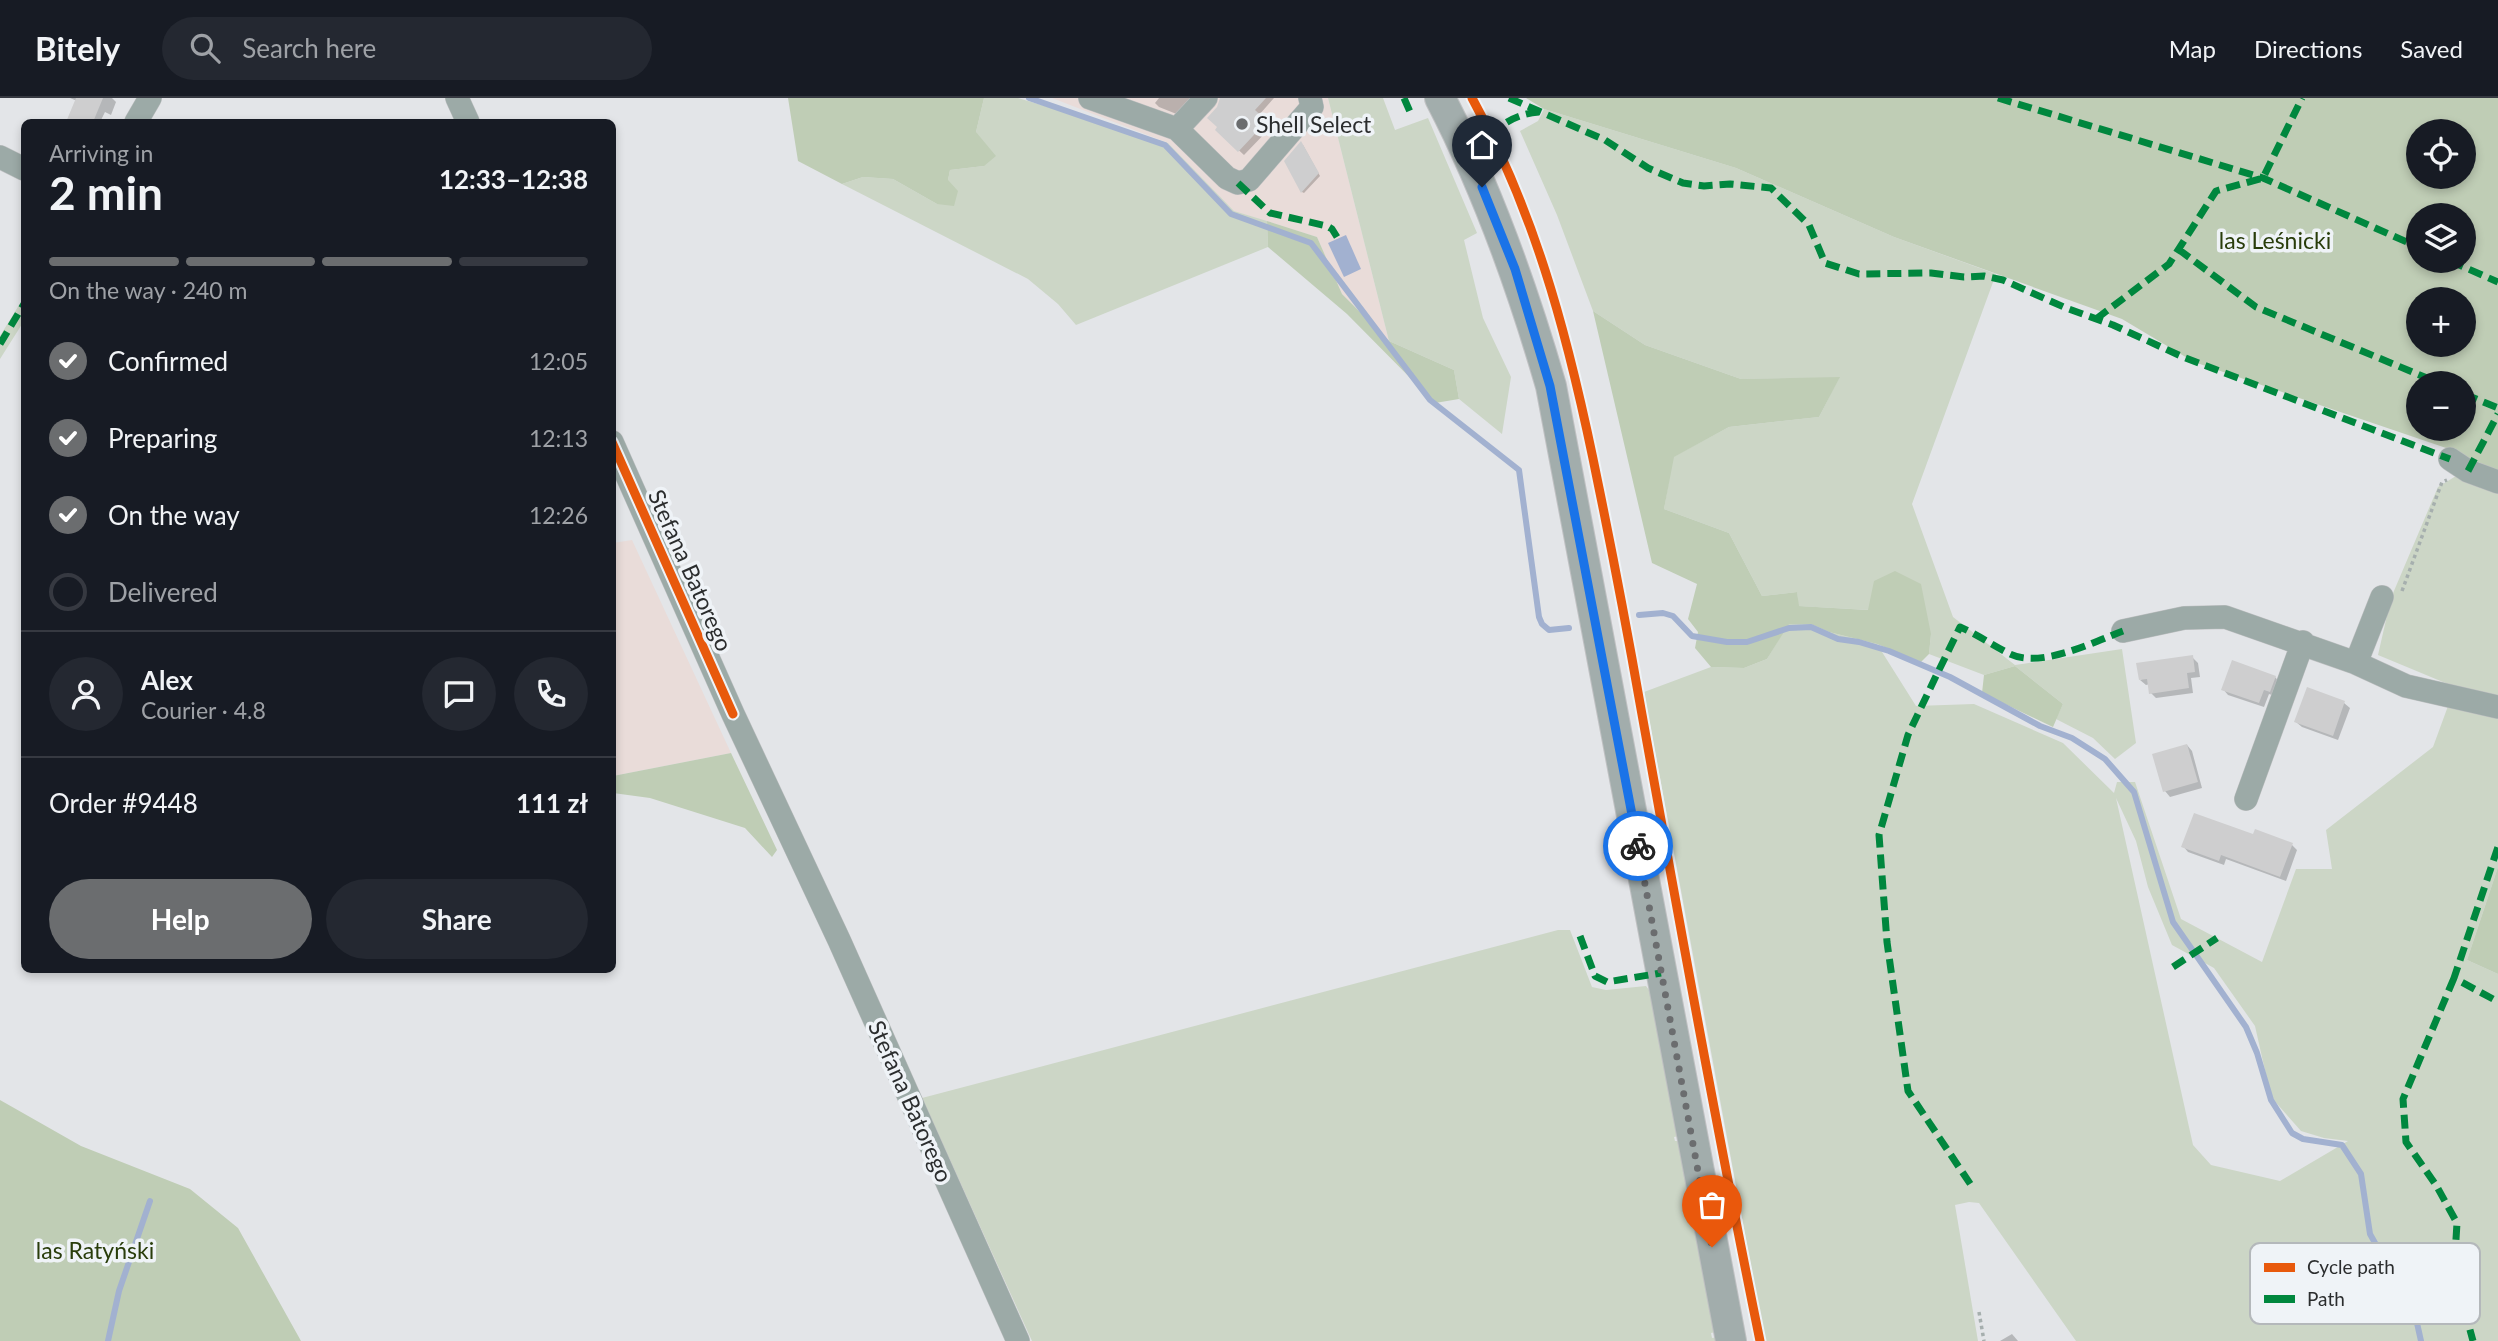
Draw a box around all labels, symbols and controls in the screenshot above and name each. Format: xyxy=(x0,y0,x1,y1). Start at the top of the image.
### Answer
search box xyxy=(162,17,652,80)
text: Bitely xyxy=(35,28,120,68)
icon: search xyxy=(186,29,224,67)
text: Search here xyxy=(242,32,376,64)
text: Map xyxy=(2169,34,2216,63)
text: Directions xyxy=(2254,34,2362,63)
text: Saved xyxy=(2400,34,2463,63)
place label: Shell Select xyxy=(1256,110,1372,138)
pin xyxy=(1452,115,1512,187)
marker: Shell Select xyxy=(1234,116,1250,132)
map controls xyxy=(2406,119,2476,441)
button: locate xyxy=(2406,119,2476,189)
icon: home xyxy=(1463,126,1501,164)
text: Arriving in xyxy=(49,139,153,167)
text: 12:33–12:38 xyxy=(439,163,588,195)
text: 2 min xyxy=(49,165,163,220)
button: layers xyxy=(2406,203,2476,273)
park label: las Leśnicki xyxy=(2219,226,2331,254)
text: On the way · 240 m xyxy=(49,276,248,304)
button: + xyxy=(2406,287,2476,357)
icon: check xyxy=(49,342,87,380)
text: Confirmed xyxy=(108,345,228,377)
text: 12:05 xyxy=(529,347,588,375)
button: − xyxy=(2406,371,2476,441)
icon: check xyxy=(49,419,87,457)
text: Preparing xyxy=(108,422,217,454)
text: 12:13 xyxy=(529,424,588,452)
street label: Stefana Batorego xyxy=(643,485,739,655)
icon: check xyxy=(49,496,87,534)
text: On the way xyxy=(108,499,240,531)
text: 12:26 xyxy=(529,501,588,529)
text: Delivered xyxy=(108,576,218,608)
button: person xyxy=(49,657,123,731)
button: chat xyxy=(422,657,496,731)
button: phone xyxy=(514,657,588,731)
text: Alex xyxy=(141,664,193,696)
text: Courier · 4.8 xyxy=(141,696,266,724)
text: Order #9448 xyxy=(49,787,198,819)
text: 111 zł xyxy=(516,787,588,819)
courier xyxy=(1603,811,1673,881)
icon: bike xyxy=(1619,827,1657,865)
button: Help xyxy=(49,879,312,959)
button: Share xyxy=(326,879,588,959)
street label: Stefana Batorego xyxy=(863,1016,959,1186)
pin xyxy=(1682,1175,1742,1247)
icon: bag xyxy=(1693,1186,1731,1224)
park label: las Ratyński xyxy=(36,1236,154,1264)
legend xyxy=(2250,1243,2480,1324)
text: Cycle path xyxy=(2307,1255,2395,1278)
text: Path xyxy=(2307,1287,2345,1310)

